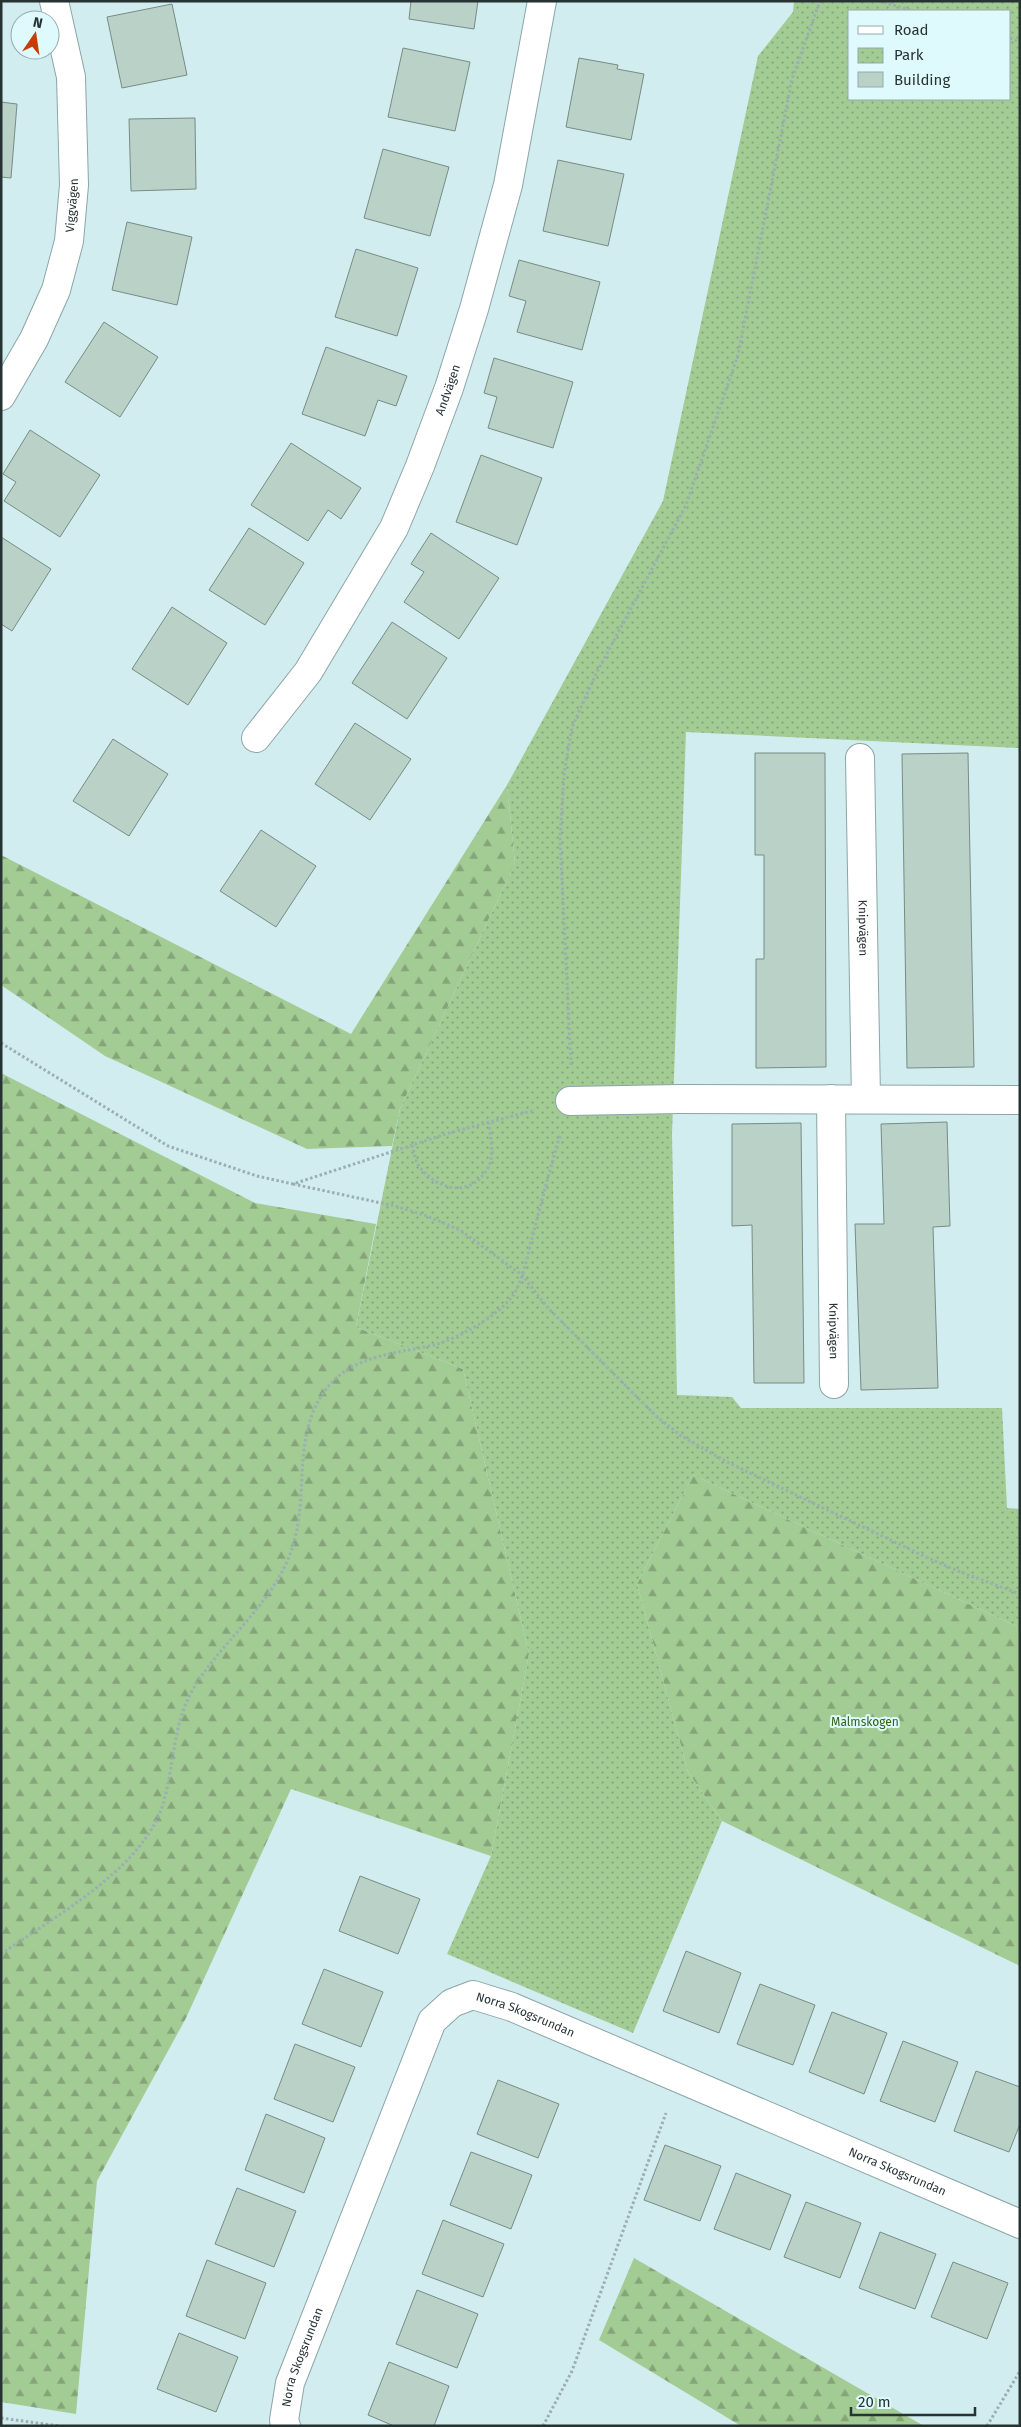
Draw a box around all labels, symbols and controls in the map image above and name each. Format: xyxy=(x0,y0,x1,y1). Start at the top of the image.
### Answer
north arrow xyxy=(10,10,60,60)
legend xyxy=(848,10,1011,100)
text: N xyxy=(31,13,44,32)
text: Road xyxy=(894,21,929,39)
text: Park xyxy=(894,46,924,64)
text: Building xyxy=(894,71,950,89)
street label: Viggvägen xyxy=(63,178,81,233)
street label: Andvägen xyxy=(432,363,463,417)
street label: Knipvägen xyxy=(855,900,870,956)
street label: Knipvägen xyxy=(826,1303,841,1359)
park label: Malmskogen xyxy=(831,1715,899,1729)
street label: Norra Skogsrundan xyxy=(474,1989,577,2040)
street label: Norra Skogsrundan xyxy=(847,2145,948,2199)
street label: Norra Skogsrundan xyxy=(279,2306,326,2408)
scale bar xyxy=(851,2384,975,2416)
text: 20 m xyxy=(858,2393,891,2411)

